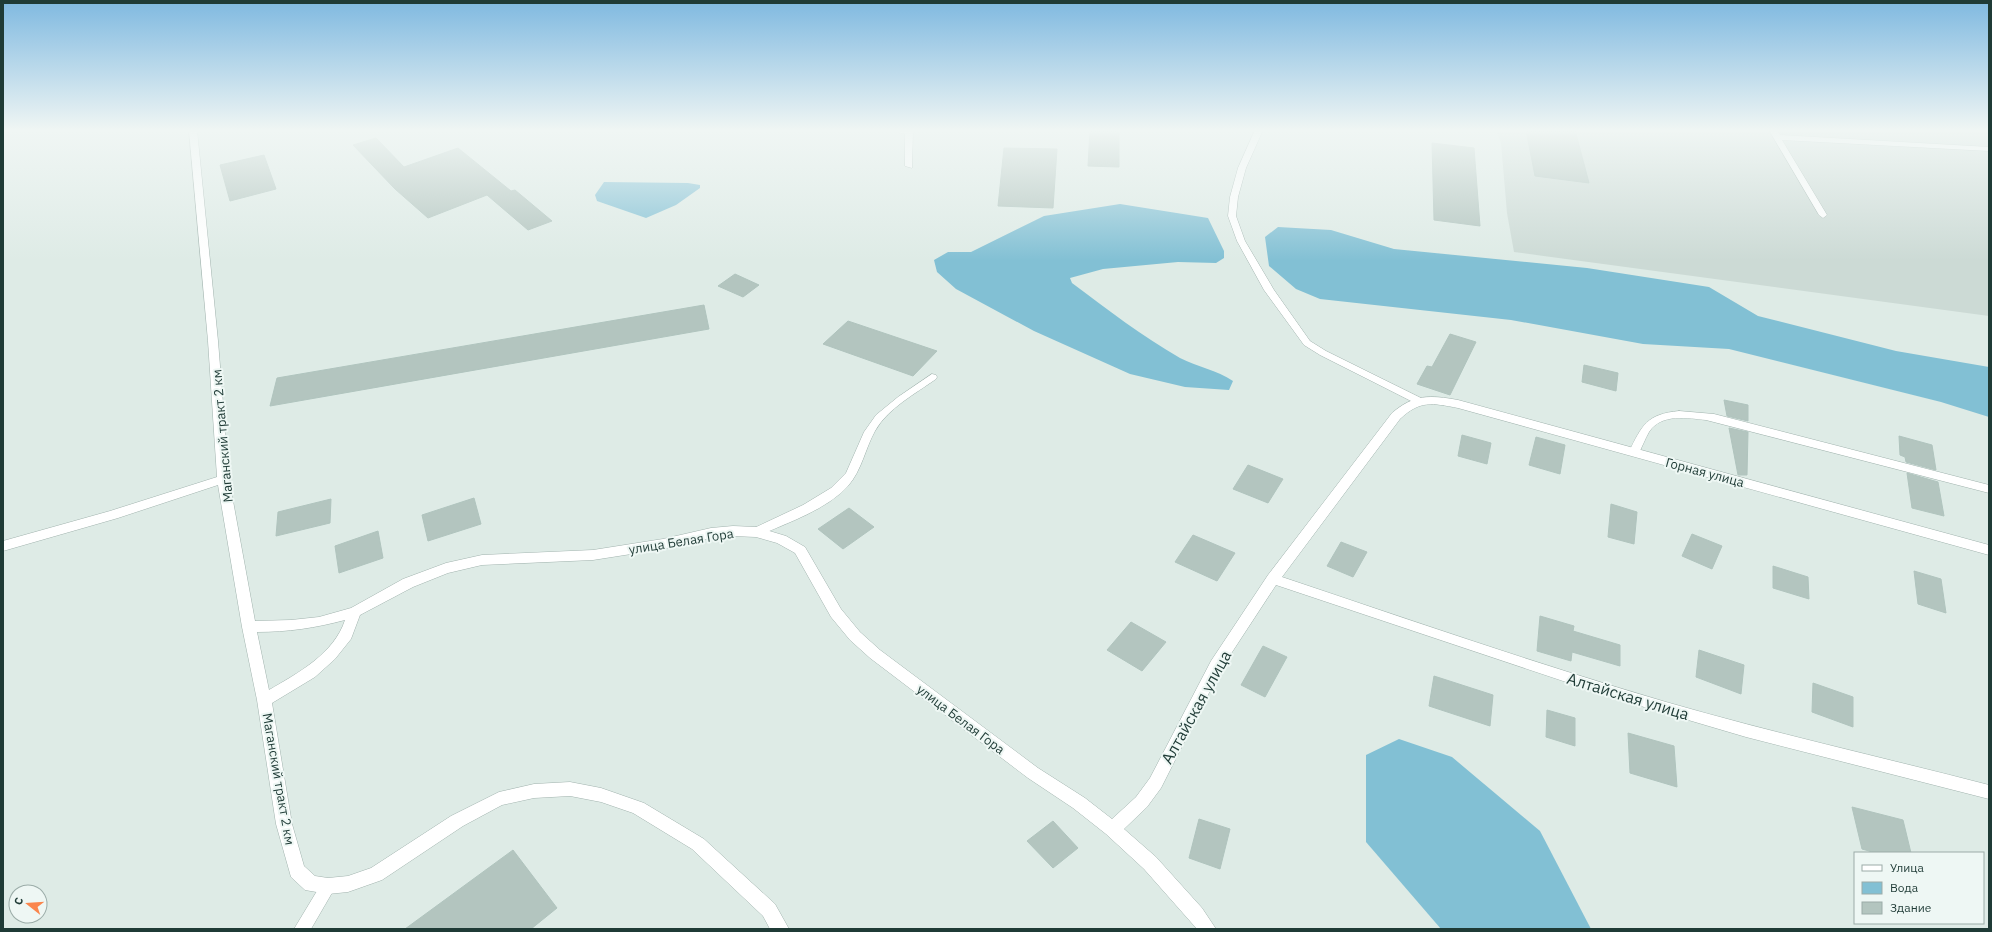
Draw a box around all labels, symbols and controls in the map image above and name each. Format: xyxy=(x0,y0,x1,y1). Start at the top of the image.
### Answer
street label: Маганский тракт 2 км xyxy=(208,369,237,503)
street label: Горная улица xyxy=(1664,454,1746,491)
street label: улица Белая Гора xyxy=(628,525,735,558)
street label: Алтайская улица xyxy=(1157,646,1236,767)
street label: Алтайская улица xyxy=(1564,668,1692,724)
street label: улица Белая Гора xyxy=(913,681,1008,758)
street label: Маганский тракт 2 км xyxy=(259,712,298,846)
legend xyxy=(1854,852,1984,924)
text: Улица xyxy=(1890,860,1924,875)
text: Вода xyxy=(1890,880,1919,895)
north arrow xyxy=(8,884,48,924)
text: С xyxy=(11,896,26,907)
text: Здание xyxy=(1890,900,1932,915)

